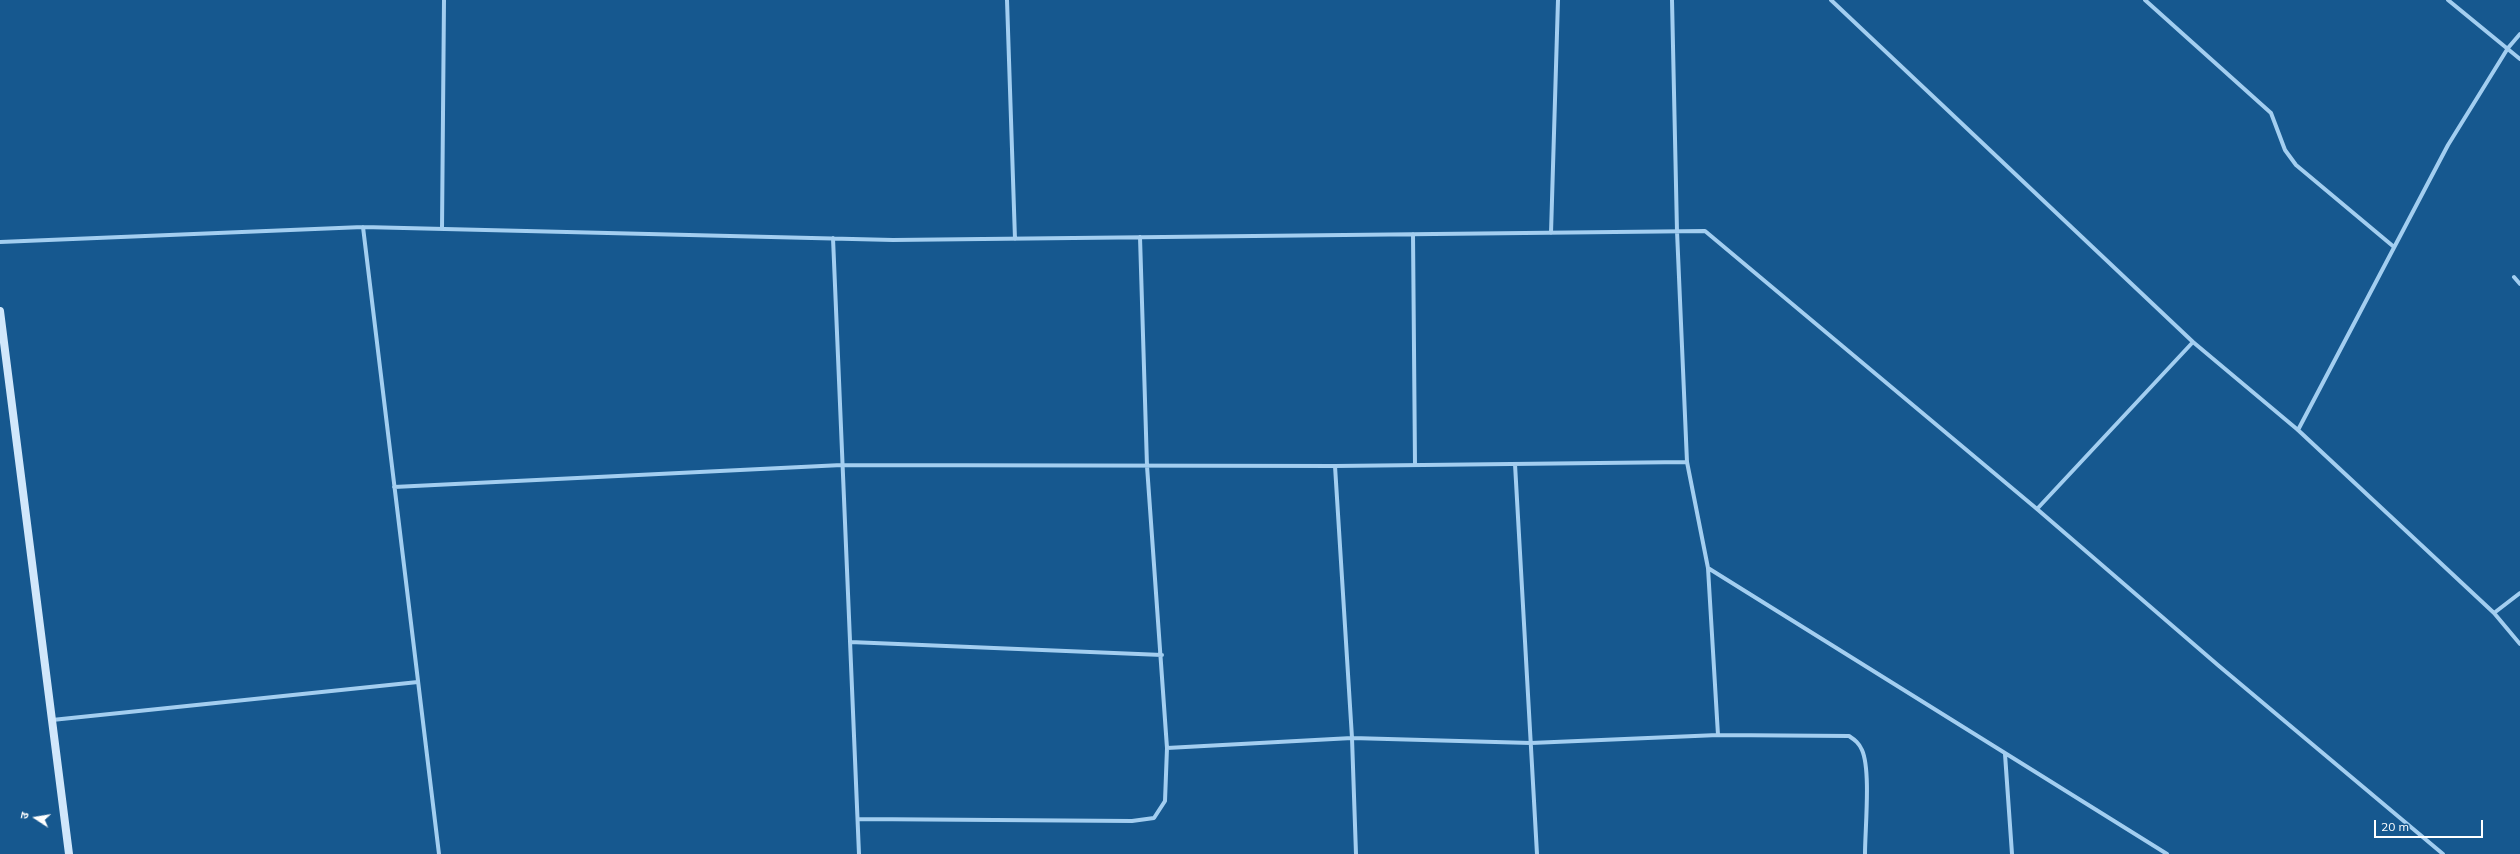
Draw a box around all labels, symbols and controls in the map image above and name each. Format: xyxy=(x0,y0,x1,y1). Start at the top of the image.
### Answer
north arrow xyxy=(16,798,56,838)
text: उ xyxy=(17,811,32,820)
scale bar xyxy=(2376,812,2485,838)
text: 20 m xyxy=(2381,819,2409,834)

